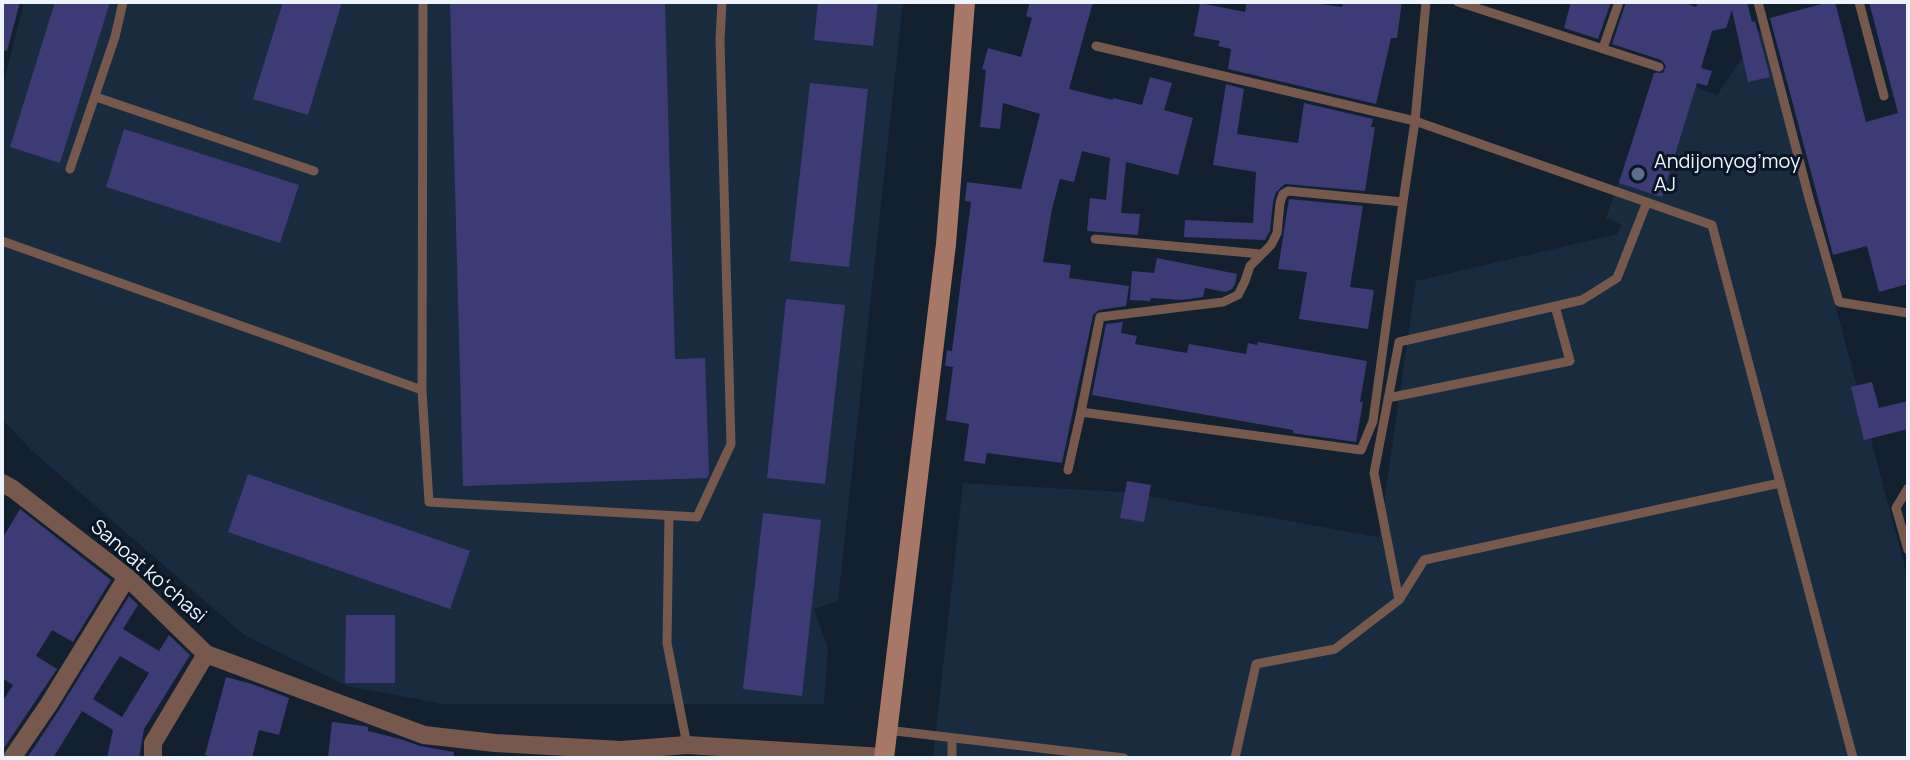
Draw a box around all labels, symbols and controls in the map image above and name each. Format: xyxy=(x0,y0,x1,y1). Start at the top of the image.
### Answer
place label: Andijonyog’moy AJ xyxy=(1654,150,1800,197)
marker: Andijonyog’moy AJ xyxy=(1629,165,1647,183)
street label: Sanoat koʻchasi xyxy=(85,515,211,629)

